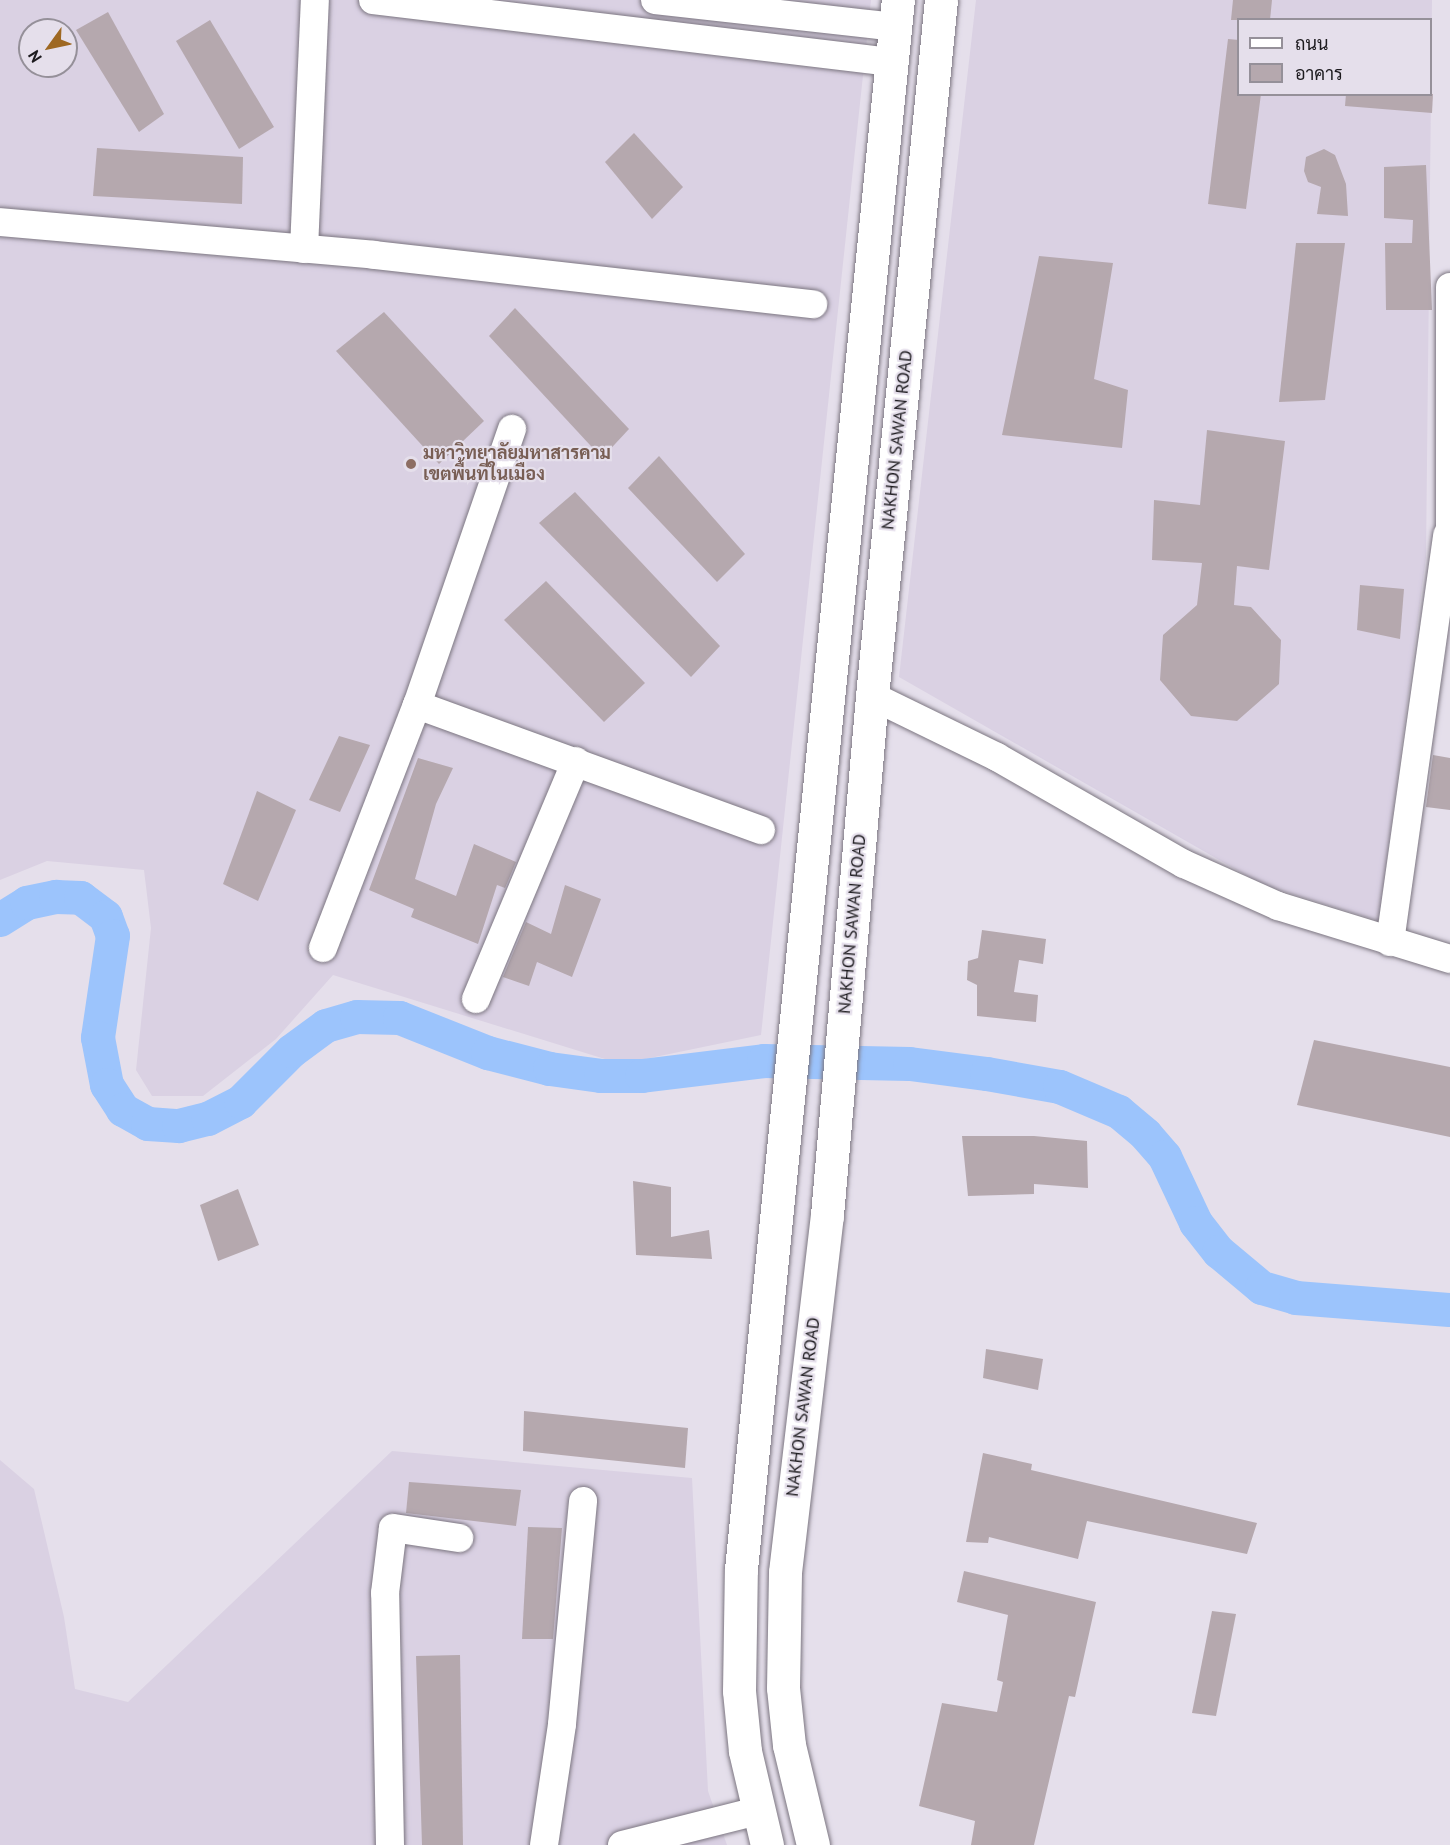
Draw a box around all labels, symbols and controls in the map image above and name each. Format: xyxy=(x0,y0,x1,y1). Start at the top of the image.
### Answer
north arrow xyxy=(18,18,78,78)
legend xyxy=(1237,18,1432,96)
text: ถนน xyxy=(1295,32,1328,55)
text: N xyxy=(23,47,46,67)
text: อาคาร xyxy=(1295,62,1343,85)
street label: NAKHON SAWAN ROAD xyxy=(877,349,917,531)
place label: มหาวิทยาลัยมหาสารคาม เขตพื้นที่ในเมือง xyxy=(423,443,611,486)
marker: มหาวิทยาลัยมหาสารคาม เขตพื้นที่ในเมือง xyxy=(404,457,418,471)
street label: NAKHON SAWAN ROAD xyxy=(833,833,871,1015)
street label: NAKHON SAWAN ROAD xyxy=(781,1316,825,1498)

